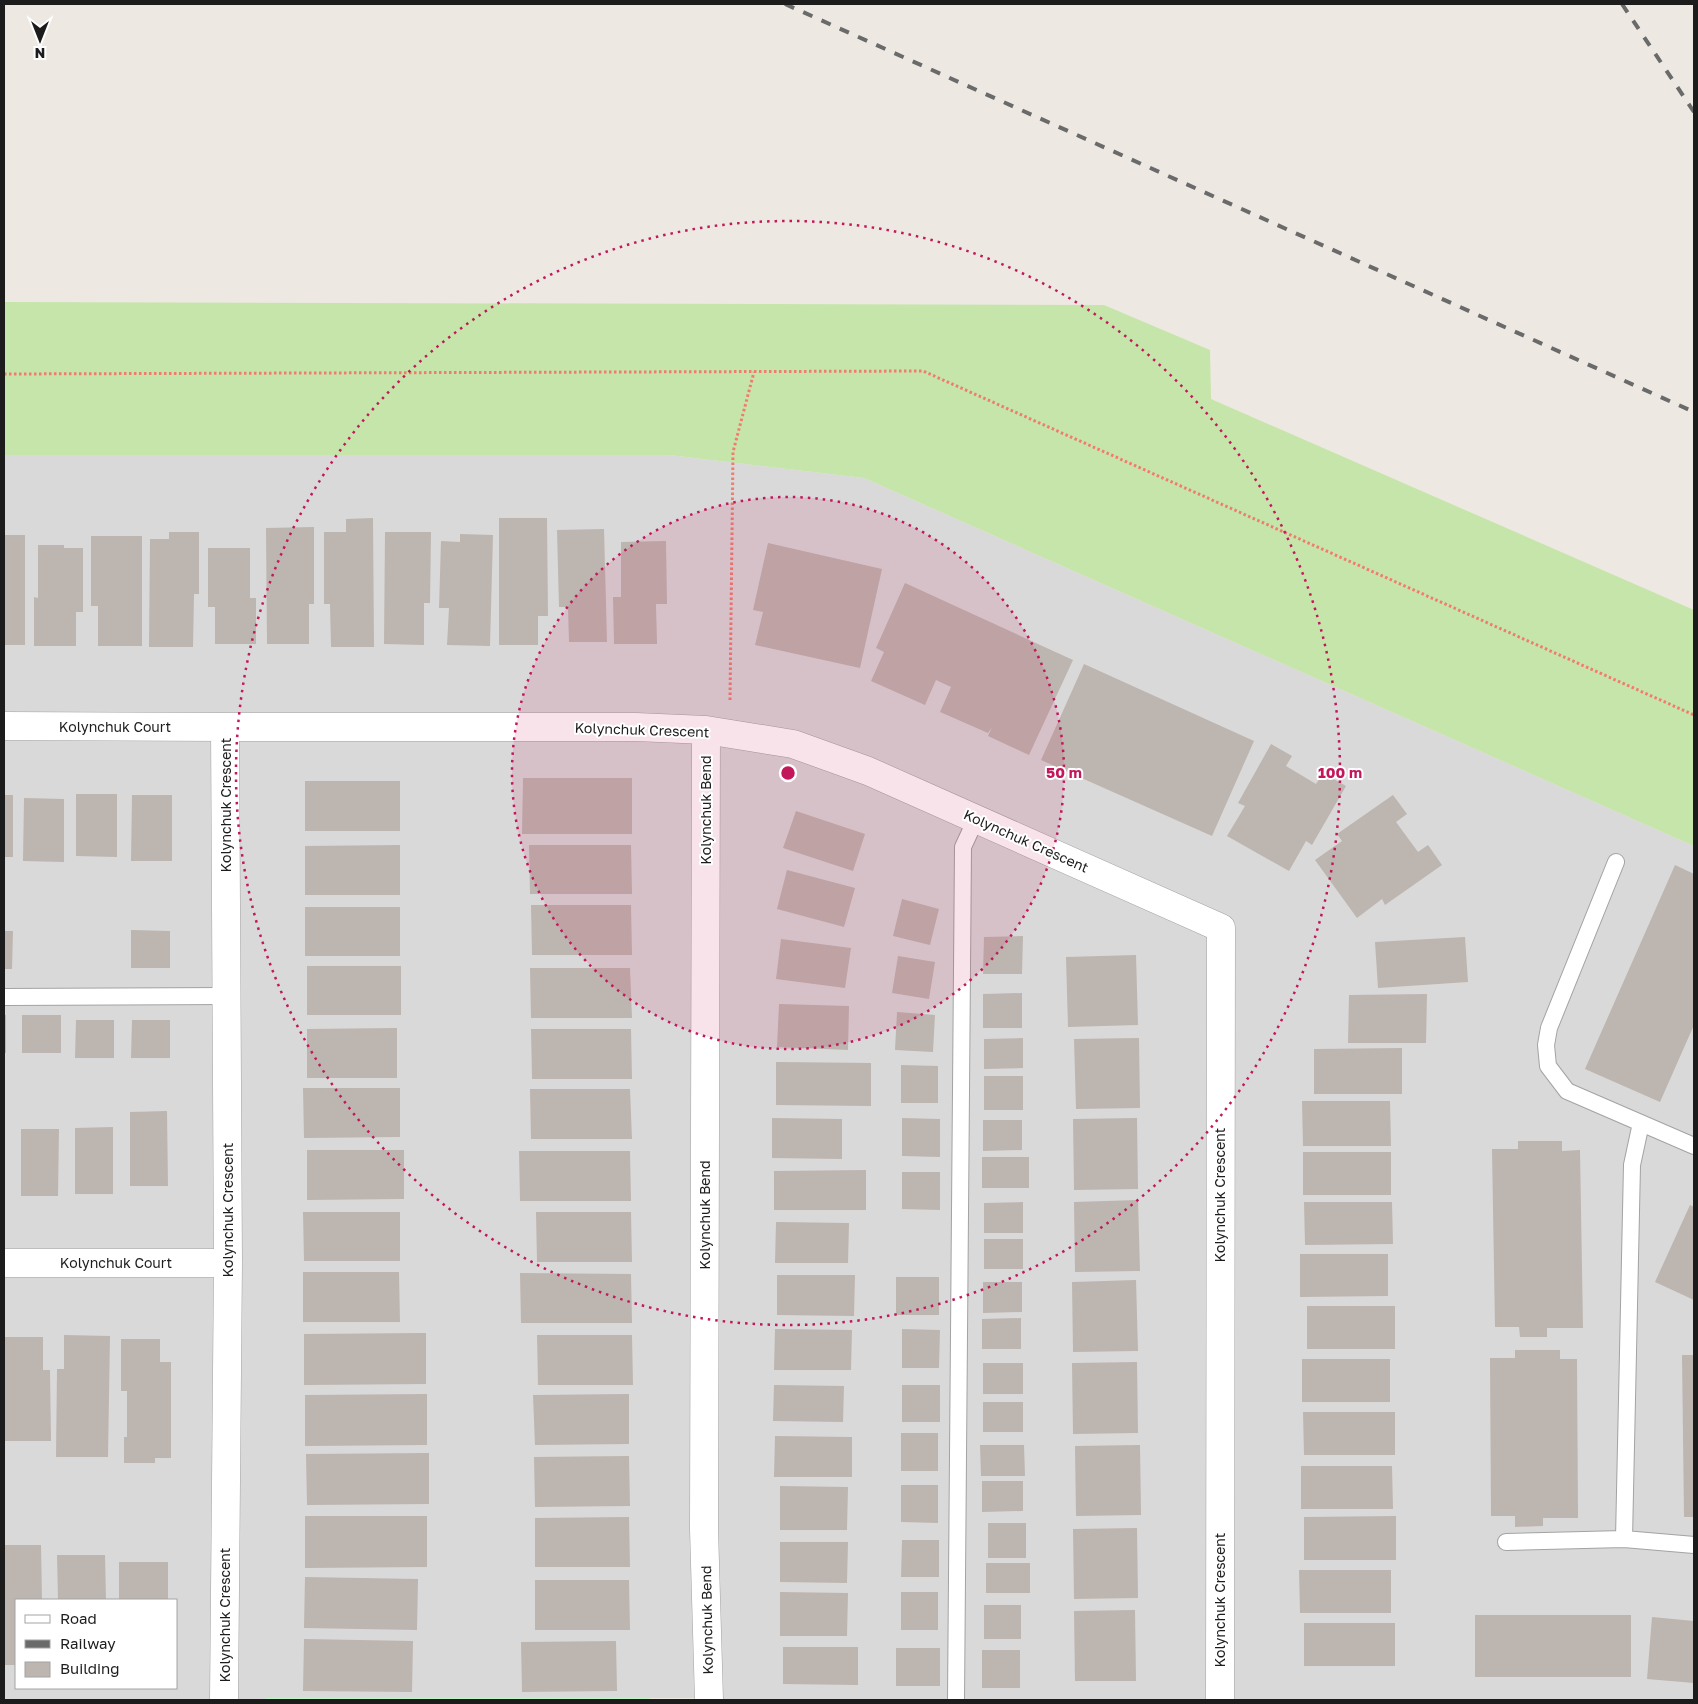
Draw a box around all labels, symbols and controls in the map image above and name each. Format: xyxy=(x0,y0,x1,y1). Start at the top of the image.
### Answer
north arrow xyxy=(15,15,65,65)
text: N xyxy=(35,45,45,62)
street label: Kolynchuk Court xyxy=(59,718,171,735)
street label: Kolynchuk Crescent xyxy=(574,719,710,740)
street label: Kolynchuk Crescent xyxy=(217,738,234,872)
street label: Kolynchuk Bend xyxy=(697,755,714,865)
text: 50 m xyxy=(1046,763,1082,781)
text: 100 m xyxy=(1318,763,1362,781)
centre of rings xyxy=(779,764,797,782)
street label: Kolynchuk Crescent xyxy=(961,805,1091,876)
street label: Kolynchuk Crescent xyxy=(1211,1128,1228,1262)
street label: Kolynchuk Crescent xyxy=(219,1143,236,1277)
street label: Kolynchuk Bend xyxy=(696,1160,713,1270)
street label: Kolynchuk Court xyxy=(60,1254,172,1271)
street label: Kolynchuk Crescent xyxy=(1211,1533,1228,1667)
street label: Kolynchuk Crescent xyxy=(216,1548,233,1682)
street label: Kolynchuk Bend xyxy=(697,1565,716,1675)
legend xyxy=(15,1599,178,1689)
text: Road xyxy=(60,1609,97,1627)
text: Railway xyxy=(60,1634,116,1652)
text: Building xyxy=(60,1659,120,1677)

